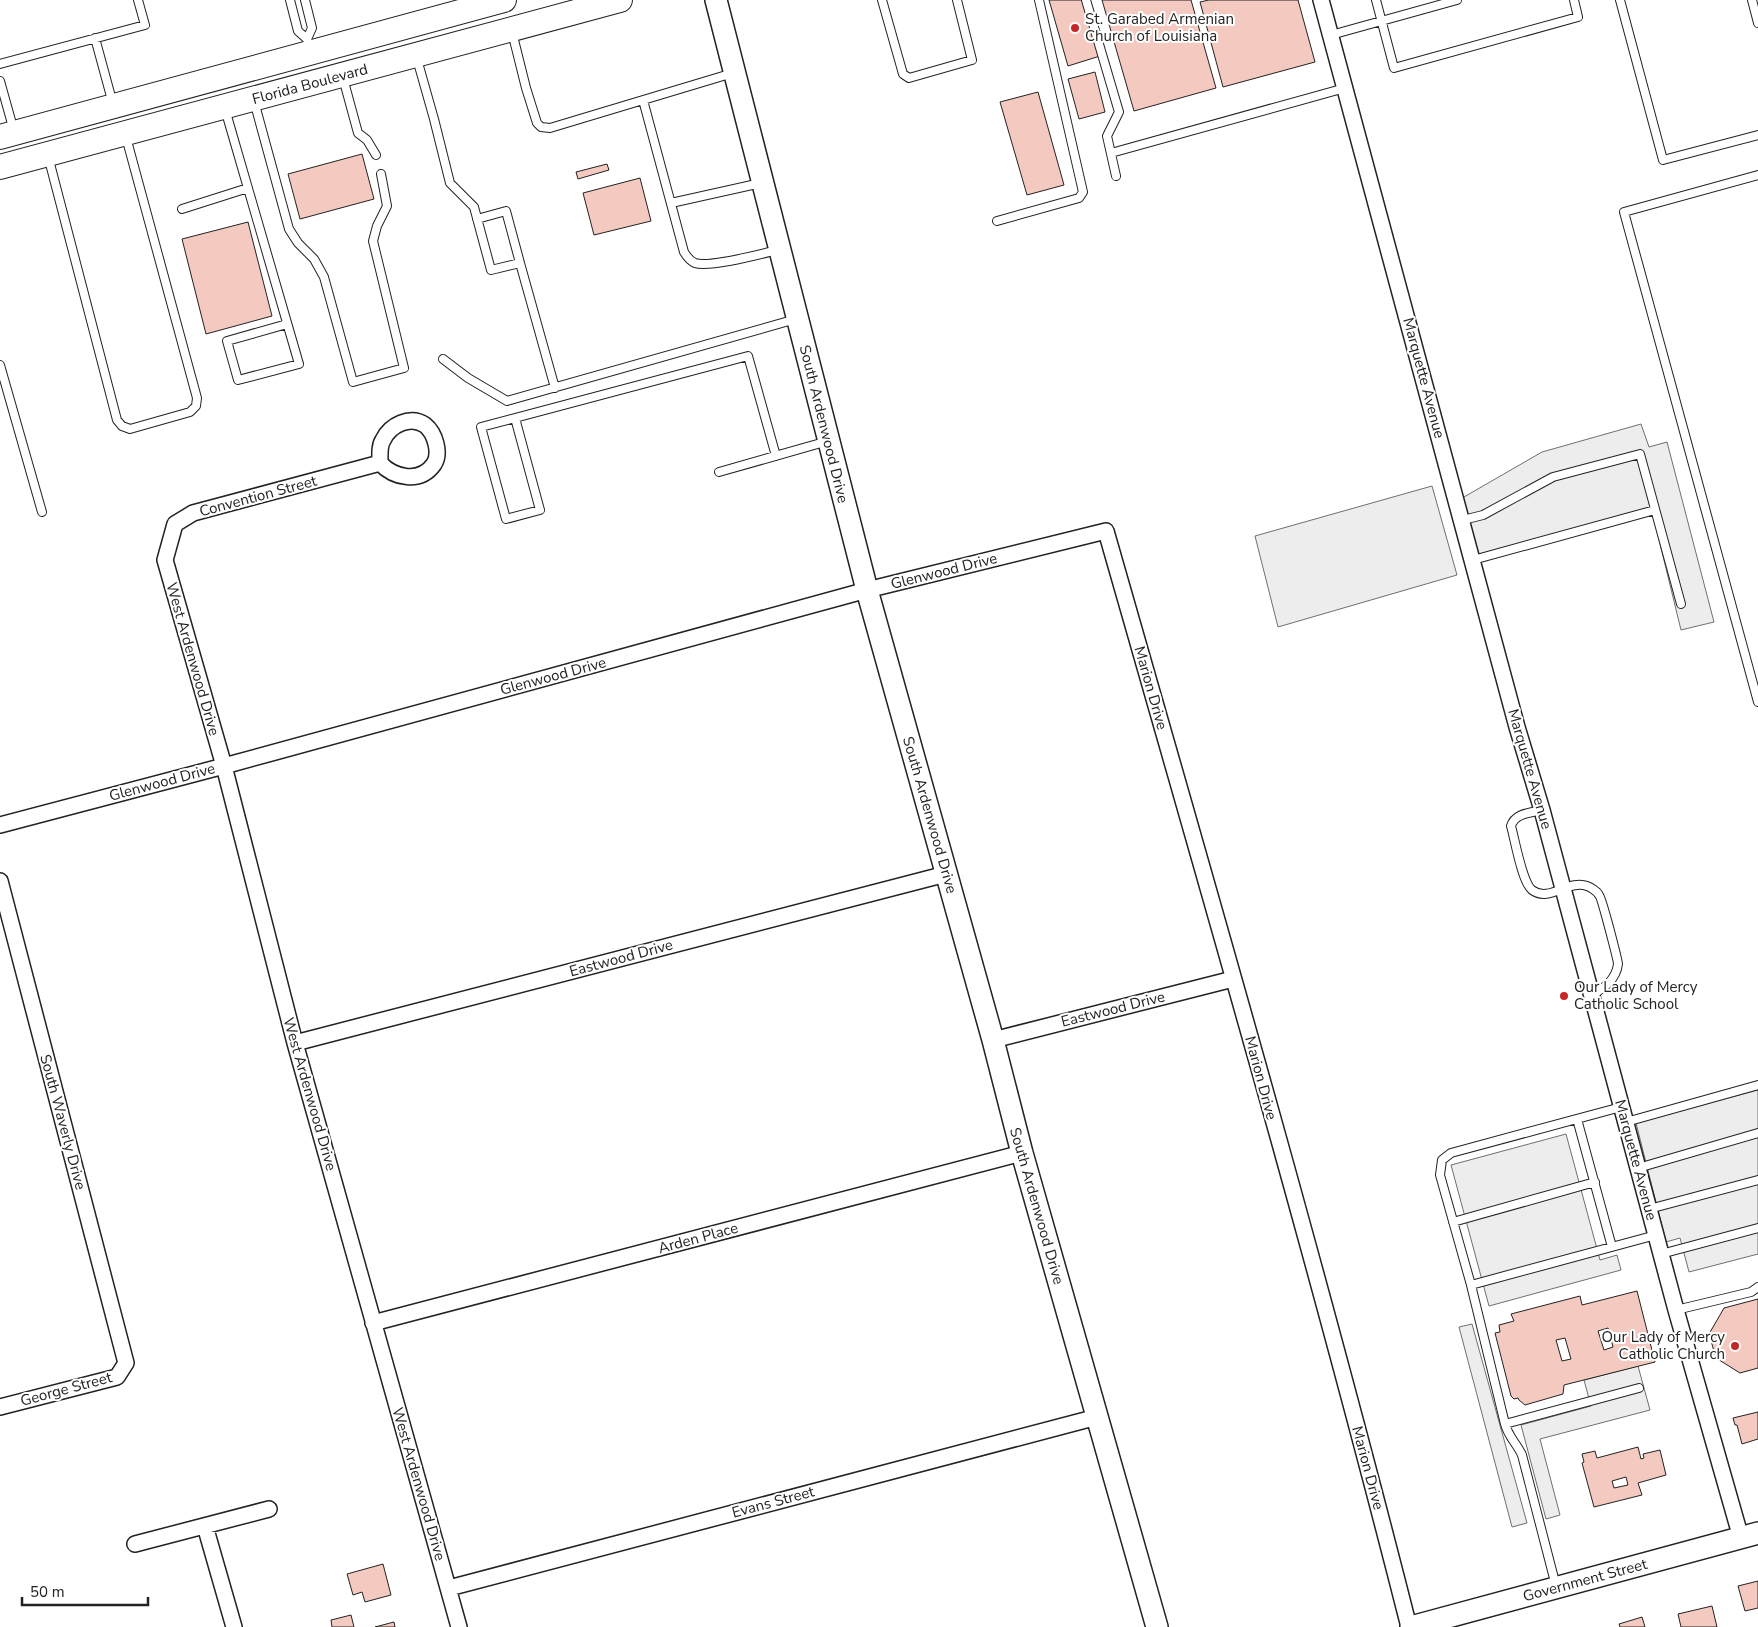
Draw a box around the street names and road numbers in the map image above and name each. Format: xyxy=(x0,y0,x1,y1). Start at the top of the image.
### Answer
street label: Florida Boulevard xyxy=(250,59,370,109)
street label: Marquette Avenue xyxy=(1398,315,1450,441)
street label: South Ardenwood Drive xyxy=(795,343,853,505)
street label: Convention Street xyxy=(197,471,320,521)
street label: Glenwood Drive xyxy=(889,548,999,594)
street label: West Ardenwood Drive xyxy=(162,580,224,738)
street label: Marion Drive xyxy=(1130,644,1172,732)
street label: Glenwood Drive xyxy=(498,652,608,700)
street label: Marquette Avenue xyxy=(1503,707,1557,832)
street label: South Ardenwood Drive xyxy=(898,734,962,896)
street label: Glenwood Drive xyxy=(107,758,217,806)
street label: Eastwood Drive xyxy=(567,935,675,981)
street label: Eastwood Drive xyxy=(1059,986,1167,1032)
street label: West Ardenwood Drive xyxy=(279,1015,341,1173)
street label: Marion Drive xyxy=(1240,1034,1282,1122)
street label: South Waverly Drive xyxy=(35,1052,91,1192)
street label: Marquette Avenue xyxy=(1610,1097,1662,1223)
street label: South Ardenwood Drive xyxy=(1005,1125,1069,1287)
street label: Arden Place xyxy=(656,1218,740,1258)
street label: George Street xyxy=(18,1367,115,1411)
street label: West Ardenwood Drive xyxy=(388,1405,450,1563)
street label: Marion Drive xyxy=(1347,1424,1389,1512)
street label: Evans Street xyxy=(730,1481,817,1523)
street label: Government Street xyxy=(1521,1554,1650,1606)

